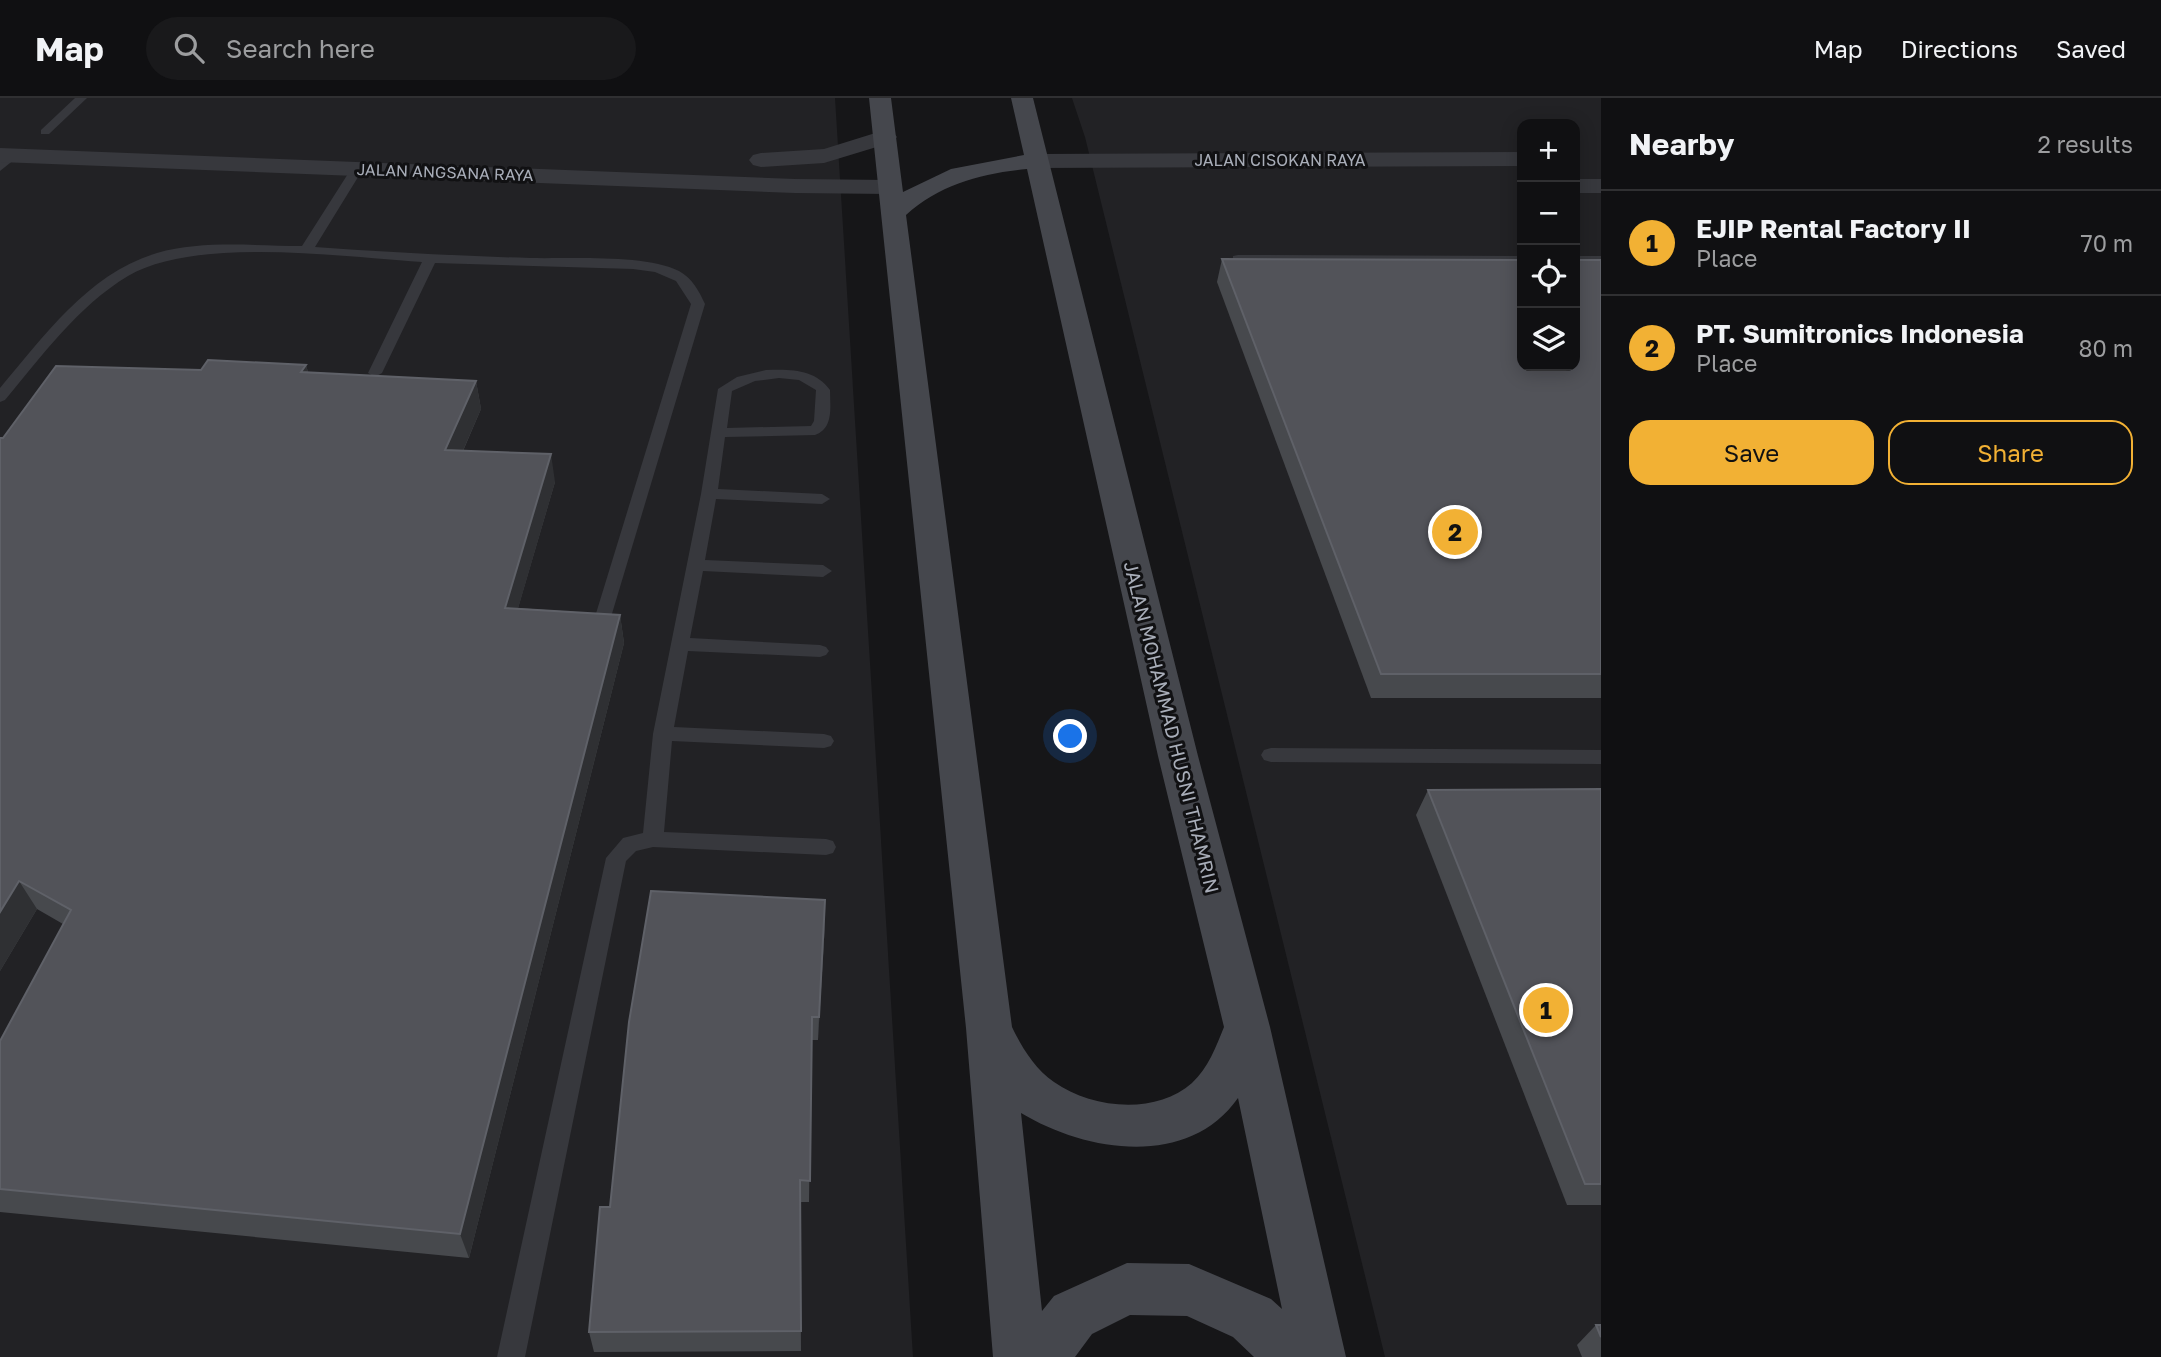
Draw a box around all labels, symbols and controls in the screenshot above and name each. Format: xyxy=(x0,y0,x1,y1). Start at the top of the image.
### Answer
search box xyxy=(146,17,636,80)
text: Map xyxy=(35,29,104,68)
icon: search xyxy=(170,29,208,67)
text: Search here xyxy=(226,33,375,64)
text: Map xyxy=(1814,34,1863,63)
text: Directions xyxy=(1901,34,2018,63)
text: Saved xyxy=(2056,34,2126,63)
map controls xyxy=(1517,119,1580,371)
button: + xyxy=(1517,119,1580,182)
text: Nearby xyxy=(1629,126,1734,162)
text: 2 results xyxy=(2037,130,2133,158)
street label: JALAN CISOKAN RAYA xyxy=(1194,150,1366,170)
street label: JALAN ANGSANA RAYA xyxy=(356,159,534,185)
button: − xyxy=(1517,182,1580,245)
text: EJIP Rental Factory II xyxy=(1696,213,1971,244)
text: 1 xyxy=(1646,229,1658,257)
text: 70 m xyxy=(2080,229,2133,257)
text: Place xyxy=(1696,244,1757,272)
button: locate xyxy=(1517,245,1580,308)
button: layers xyxy=(1517,308,1580,371)
text: PT. Sumitronics Indonesia xyxy=(1696,318,2024,349)
text: 2 xyxy=(1645,334,1659,362)
text: 80 m xyxy=(2079,334,2133,362)
text: Place xyxy=(1696,349,1757,377)
button: Save xyxy=(1629,420,1874,485)
button: Share xyxy=(1888,420,2133,485)
pin: 2 xyxy=(1432,506,1478,558)
street label: JALAN MOHAMMAD HUSNI THAMRIN xyxy=(1120,559,1224,895)
your location xyxy=(1053,719,1087,753)
pin: 1 xyxy=(1523,984,1569,1036)

